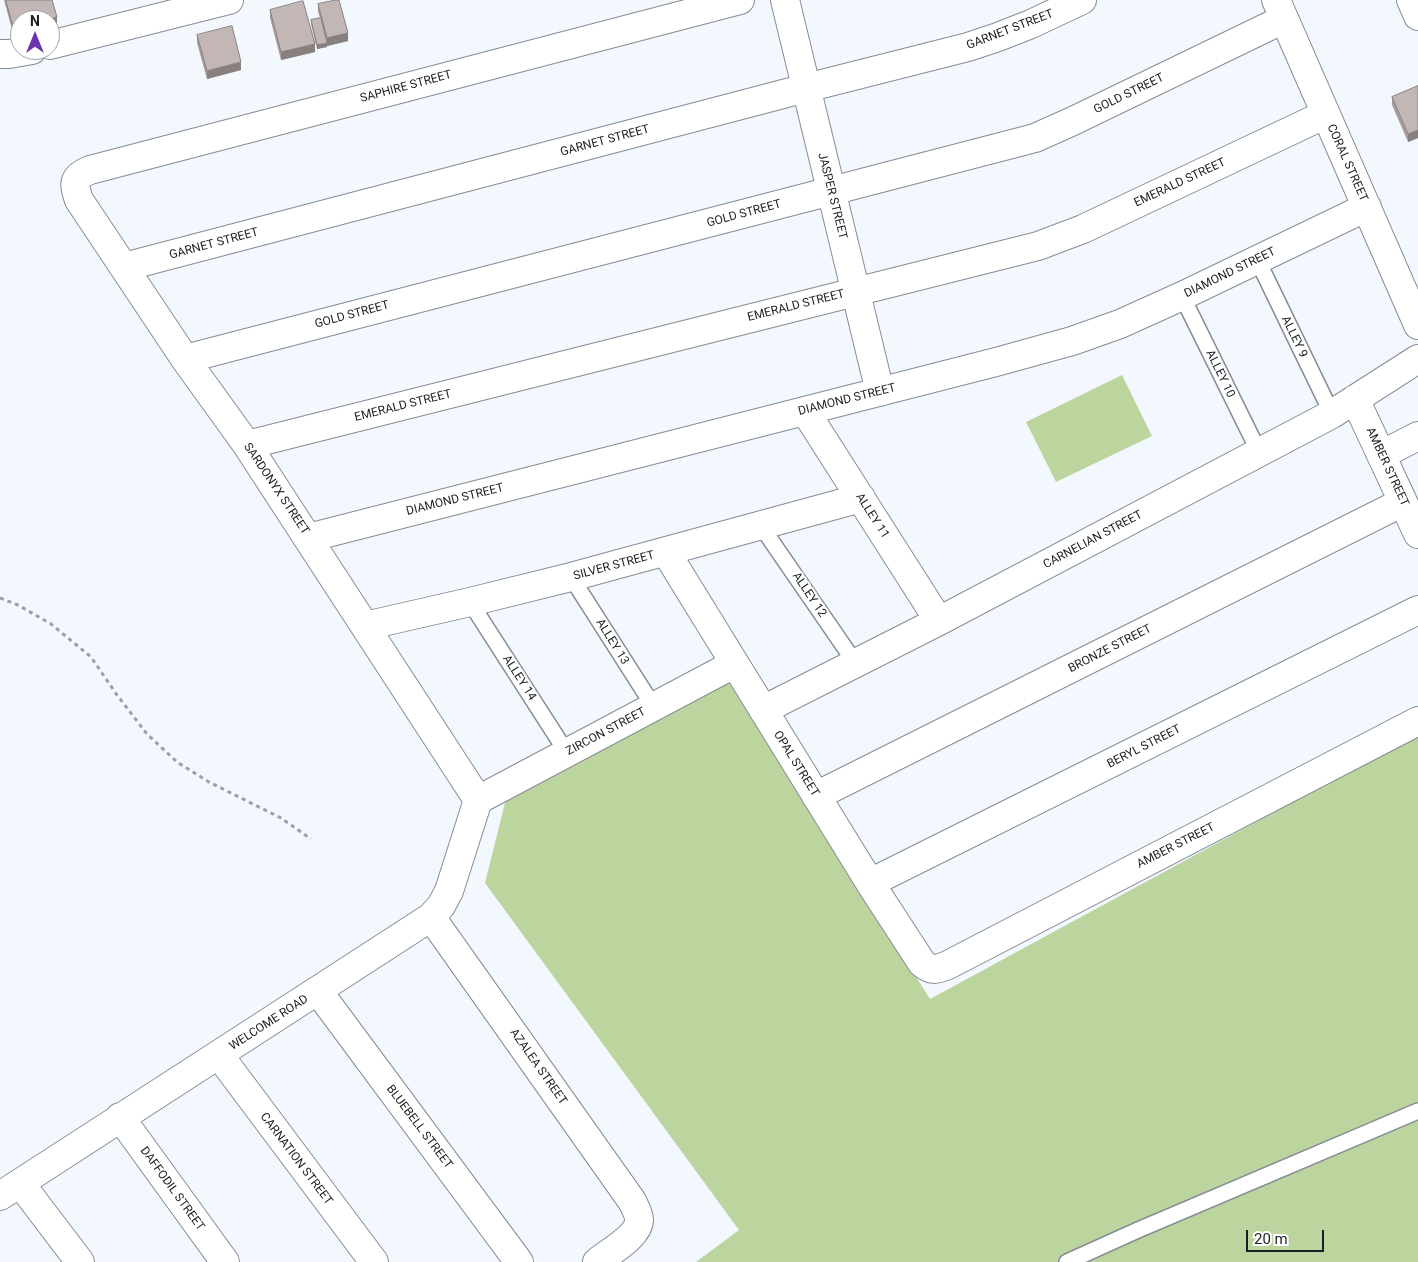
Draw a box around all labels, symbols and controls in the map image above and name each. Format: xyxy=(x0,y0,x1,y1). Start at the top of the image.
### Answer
street label: GARNET STREET xyxy=(965,7,1055,53)
north arrow xyxy=(10,10,60,60)
text: N xyxy=(30,13,40,29)
street label: SAPHIRE STREET xyxy=(359,68,453,106)
street label: GOLD STREET xyxy=(1092,71,1166,117)
street label: GARNET STREET xyxy=(559,122,651,160)
street label: CORAL STREET xyxy=(1323,122,1371,204)
street label: JASPER STREET xyxy=(814,151,850,241)
street label: EMERALD STREET xyxy=(1132,156,1228,210)
street label: GOLD STREET xyxy=(705,197,783,231)
street label: GARNET STREET xyxy=(168,225,260,263)
street label: DIAMOND STREET xyxy=(1182,245,1278,301)
street label: EMERALD STREET xyxy=(746,287,846,325)
street label: GOLD STREET xyxy=(313,298,391,332)
street label: ALLEY 9 xyxy=(1278,314,1310,360)
street label: ALLEY 10 xyxy=(1202,348,1238,400)
street label: DIAMOND STREET xyxy=(797,381,897,419)
street label: EMERALD STREET xyxy=(353,387,453,425)
street label: AMBER STREET xyxy=(1362,425,1412,509)
street label: SARDONYX STREET xyxy=(240,441,312,537)
street label: DIAMOND STREET xyxy=(405,481,505,519)
street label: ALLEY 11 xyxy=(852,491,892,541)
street label: CARNELIAN STREET xyxy=(1041,508,1145,572)
street label: SILVER STREET xyxy=(572,548,656,584)
street label: ALLEY 12 xyxy=(789,570,829,620)
street label: ALLEY 13 xyxy=(592,616,632,668)
street label: BRONZE STREET xyxy=(1066,622,1154,676)
street label: ALLEY 14 xyxy=(499,653,539,703)
street label: ZIRCON STREET xyxy=(564,705,648,759)
street label: BERYL STREET xyxy=(1105,722,1183,772)
street label: OPAL STREET xyxy=(770,728,822,800)
street label: AMBER STREET xyxy=(1135,820,1217,872)
street label: WELCOME ROAD xyxy=(227,992,311,1054)
street label: AZALEA STREET xyxy=(506,1026,570,1108)
street label: BLUEBELL STREET xyxy=(383,1082,455,1172)
street label: CARNATION STREET xyxy=(257,1110,335,1208)
street label: DAFFODIL STREET xyxy=(137,1144,207,1234)
scale bar xyxy=(1248,1220,1326,1252)
text: 20 m xyxy=(1254,1230,1288,1248)

